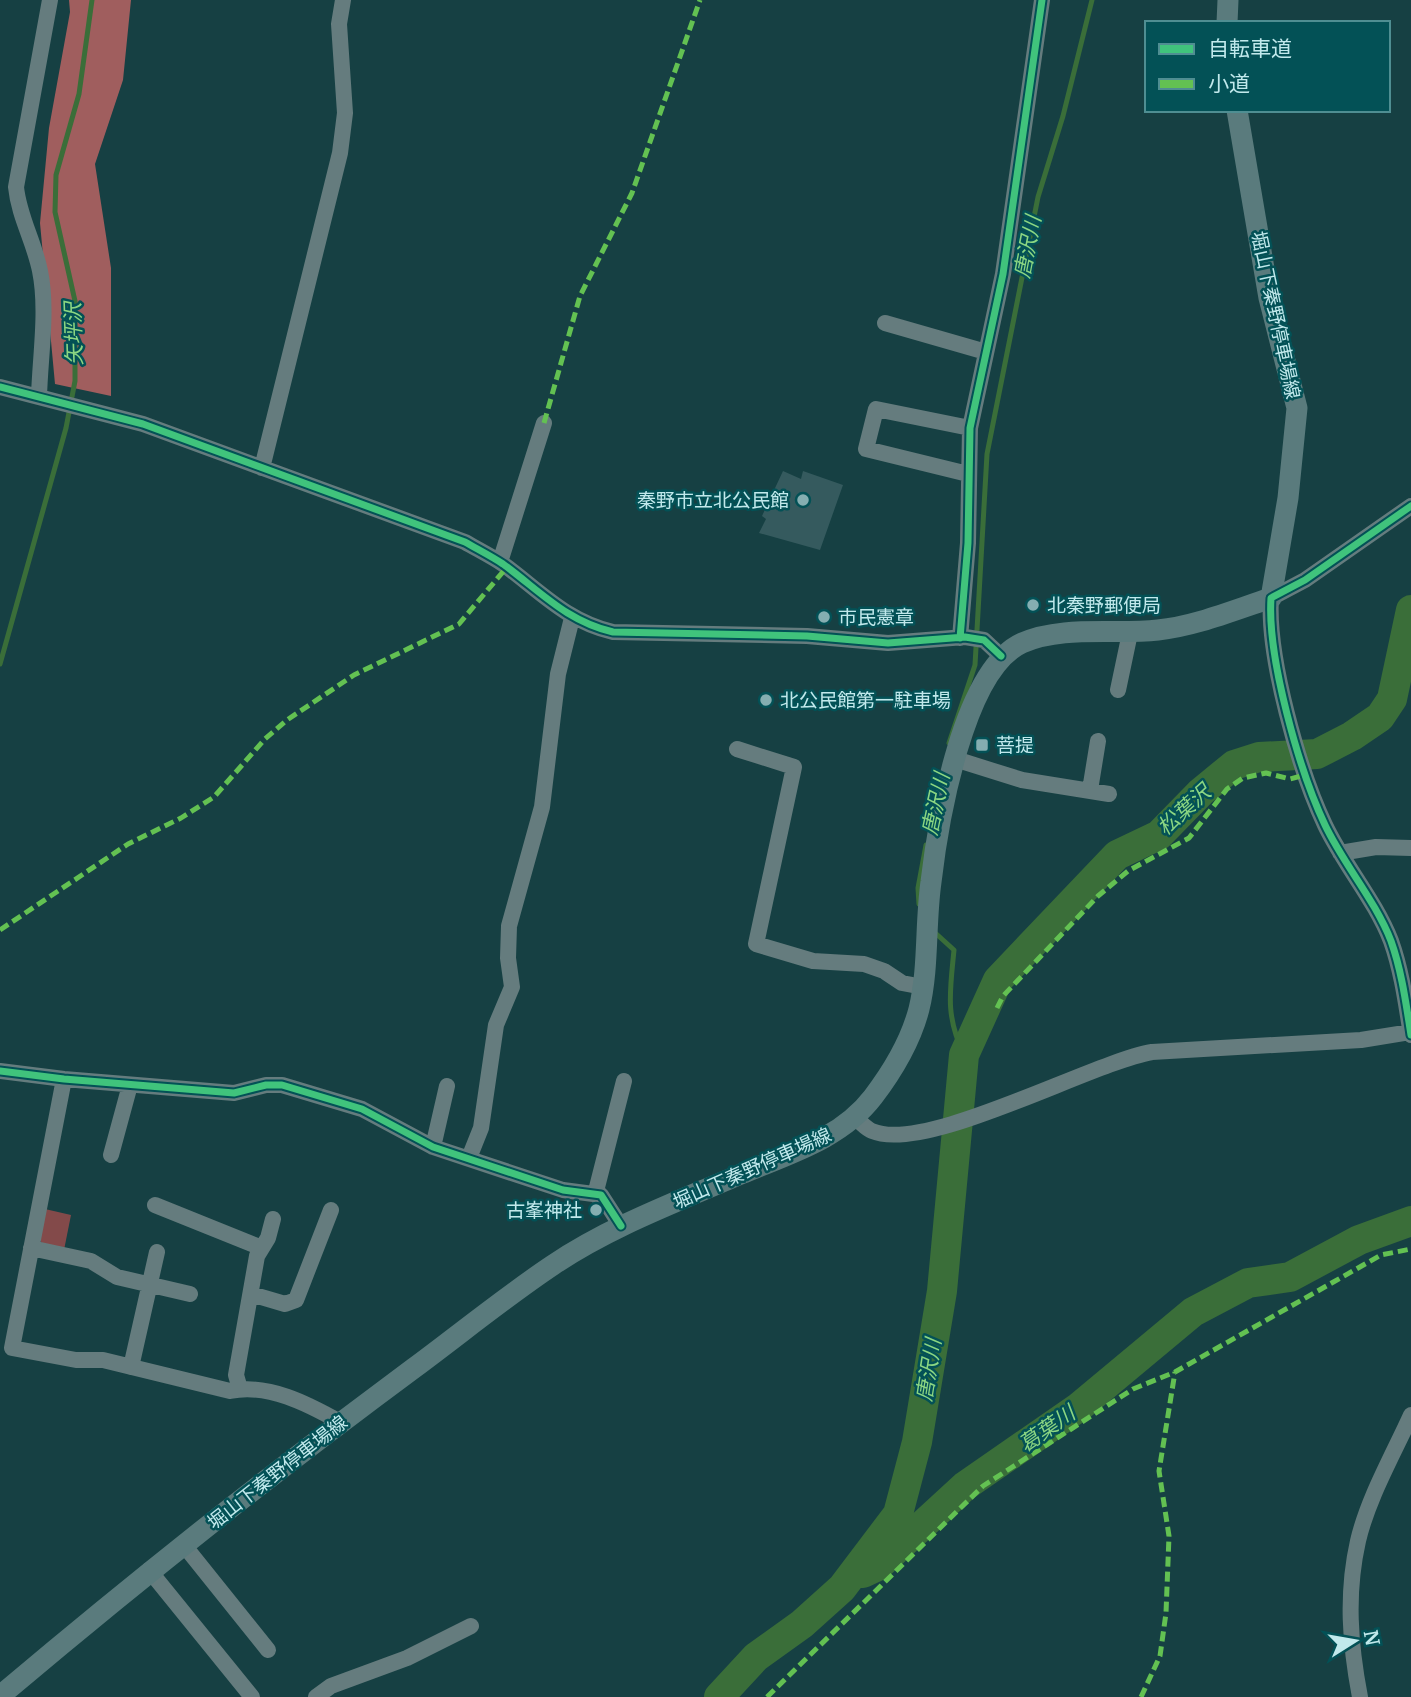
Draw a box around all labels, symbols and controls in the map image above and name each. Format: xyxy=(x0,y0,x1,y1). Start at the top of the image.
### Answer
legend xyxy=(1145,21,1390,112)
text: 自転車道 xyxy=(1208,35,1292,62)
text: 小道 xyxy=(1208,70,1250,97)
water label: 唐沢川 xyxy=(1008,211,1047,280)
street label: 堀山下秦野停車場線 xyxy=(1246,229,1306,401)
water label: 矢坪沢 xyxy=(59,299,88,366)
place label: 秦野市立北公民館 xyxy=(637,488,789,512)
marker: 秦野市立北公民館 xyxy=(795,492,811,508)
place label: 北秦野郵便局 xyxy=(1047,593,1161,617)
marker: 北秦野郵便局 xyxy=(1025,597,1041,613)
place label: 市民憲章 xyxy=(838,605,914,629)
marker: 市民憲章 xyxy=(816,609,832,625)
place label: 北公民館第一駐車場 xyxy=(780,688,951,712)
marker: 北公民館第一駐車場 xyxy=(758,692,774,708)
place label: 菩提 xyxy=(996,733,1034,757)
marker: 菩提 xyxy=(974,737,990,753)
water label: 唐沢川 xyxy=(916,768,956,838)
water label: 松葉沢 xyxy=(1151,777,1218,841)
street label: 堀山下秦野停車場線 xyxy=(669,1122,835,1214)
place label: 古峯神社 xyxy=(506,1198,582,1222)
marker: 古峯神社 xyxy=(588,1202,604,1218)
water label: 唐沢川 xyxy=(910,1335,947,1403)
water label: 葛葉川 xyxy=(1013,1398,1082,1458)
street label: 堀山下秦野停車場線 xyxy=(202,1410,352,1534)
north arrow xyxy=(1320,1606,1390,1676)
text: N xyxy=(1358,1628,1385,1647)

